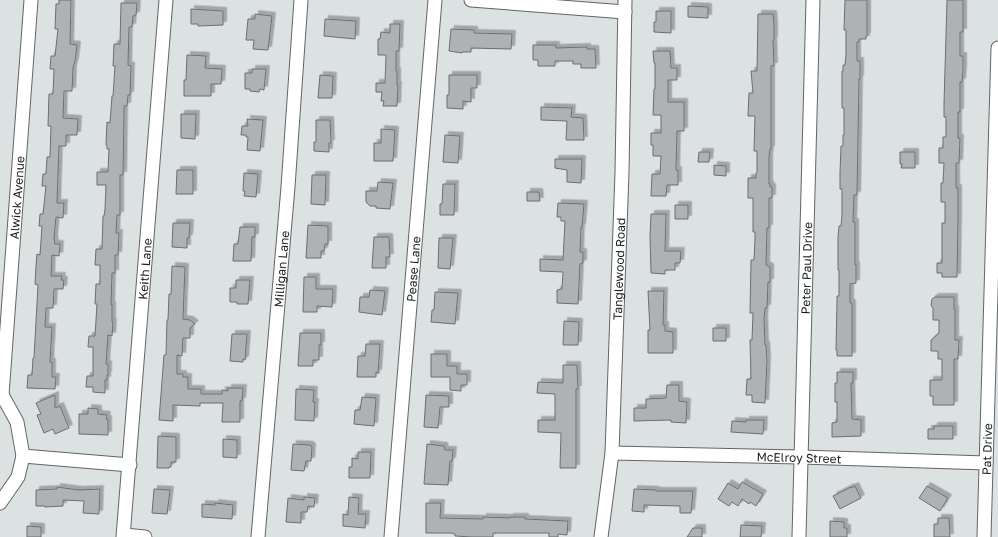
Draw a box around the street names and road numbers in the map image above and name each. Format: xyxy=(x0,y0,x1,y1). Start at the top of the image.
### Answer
street label: Alwick Avenue xyxy=(6,155,27,240)
street label: Tanglewood Road xyxy=(609,217,628,320)
street label: Peter Paul Drive xyxy=(797,222,815,315)
street label: Milligan Lane xyxy=(270,230,292,308)
street label: Pease Lane xyxy=(403,235,423,302)
street label: Keith Lane xyxy=(135,238,154,300)
street label: Pat Drive xyxy=(978,423,995,475)
street label: McElroy Street xyxy=(756,449,842,466)

